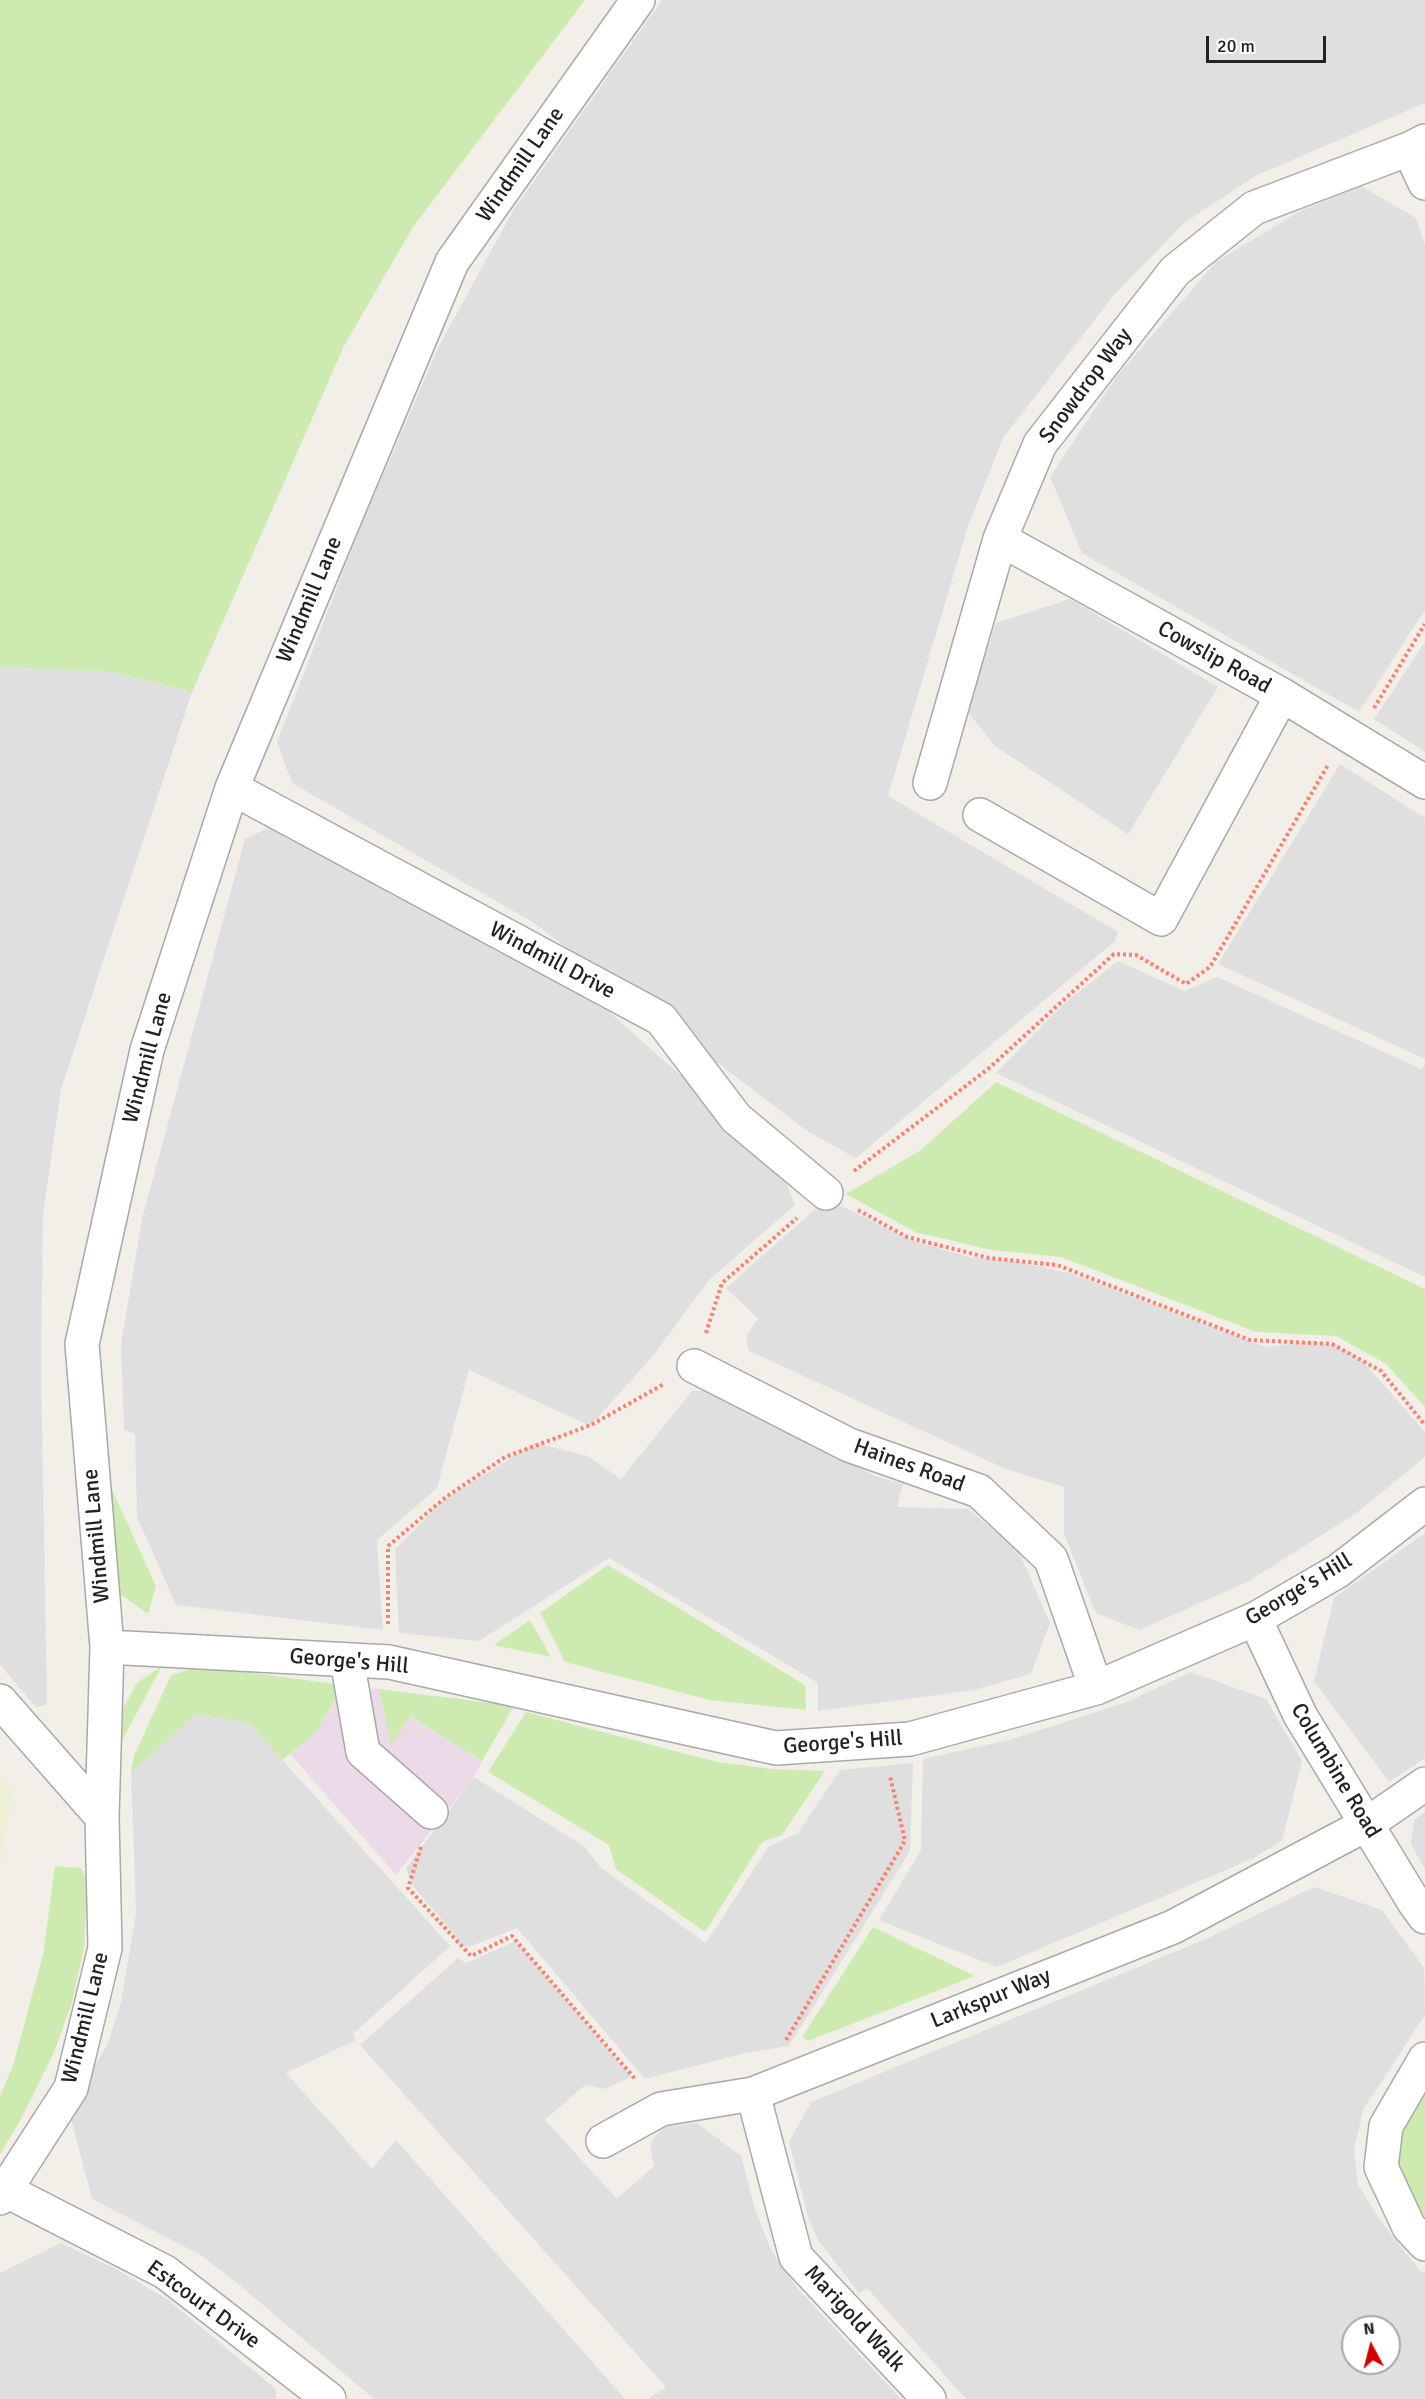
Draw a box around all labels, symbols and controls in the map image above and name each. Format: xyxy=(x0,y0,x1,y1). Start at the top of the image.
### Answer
scale bar xyxy=(1209,24,1329,62)
text: 20 m xyxy=(1217,35,1255,57)
street label: Windmill Lane xyxy=(472,102,570,228)
street label: Snowdrop Way xyxy=(1034,323,1138,449)
street label: Windmill Lane xyxy=(272,533,348,667)
street label: Cowslip Road xyxy=(1153,616,1275,700)
street label: Windmill Drive xyxy=(485,917,619,1005)
street label: Windmill Lane xyxy=(118,989,178,1127)
street label: Haines Road xyxy=(850,1434,968,1498)
street label: Windmill Lane xyxy=(78,1468,116,1604)
street label: George's Hill xyxy=(1241,1548,1357,1632)
street label: George's Hill xyxy=(288,1644,410,1680)
street label: Columbine Road xyxy=(1284,1699,1386,1843)
street label: George's Hill xyxy=(782,1726,904,1760)
street label: Windmill Lane xyxy=(57,1949,115,2087)
street label: Larkspur Way xyxy=(927,1963,1055,2035)
street label: Estcourt Drive xyxy=(141,2255,265,2355)
street label: Marigold Walk xyxy=(798,2260,910,2378)
north arrow xyxy=(1341,2315,1401,2375)
text: N xyxy=(1362,2319,1376,2340)

